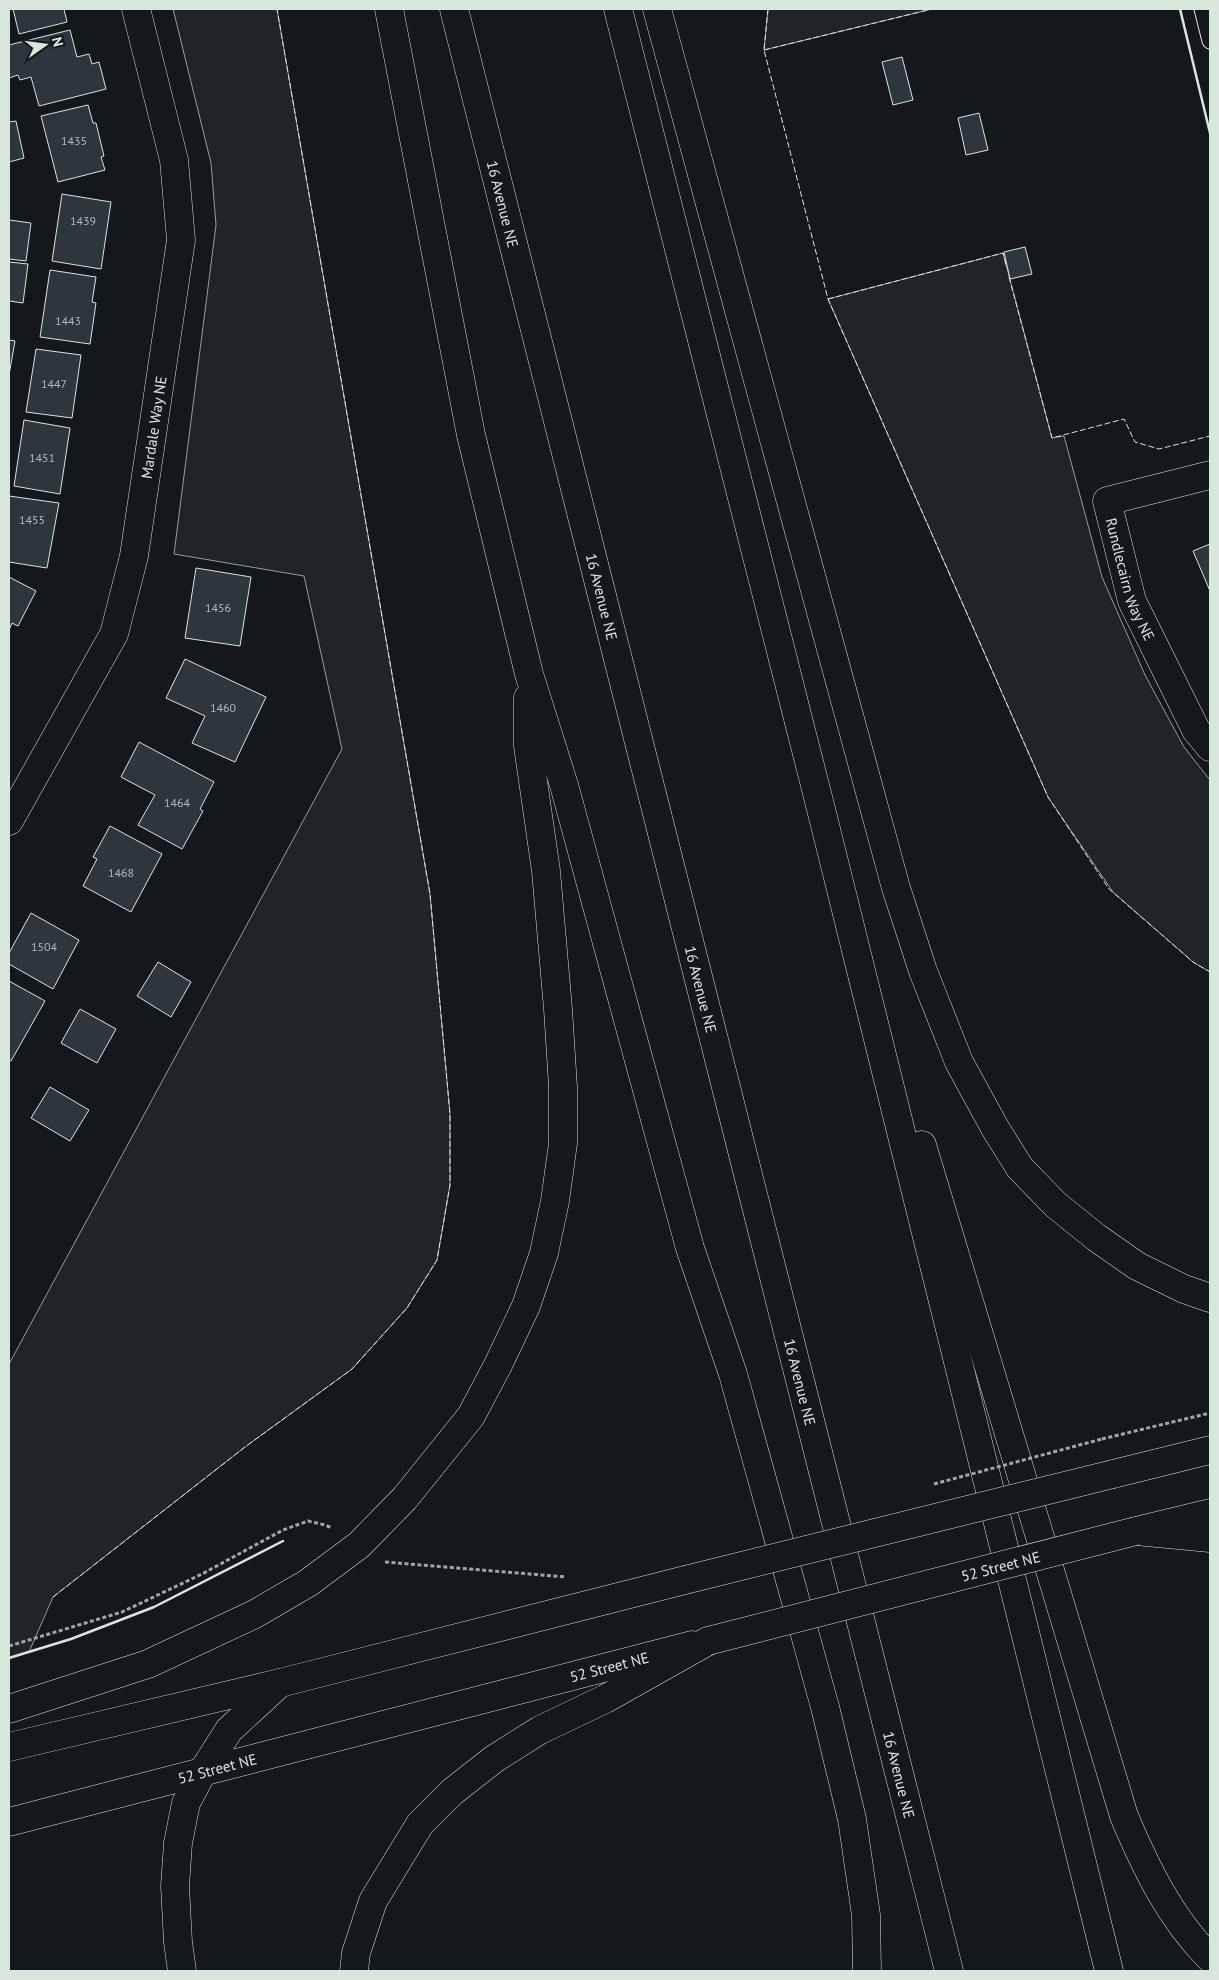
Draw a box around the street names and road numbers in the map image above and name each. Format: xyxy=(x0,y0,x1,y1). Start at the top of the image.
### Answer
street label: 16 Avenue NE xyxy=(483,158,523,249)
street label: Mardale Way NE xyxy=(136,375,170,480)
street label: Rundlecairn Way NE xyxy=(1102,516,1160,644)
street label: 16 Avenue NE xyxy=(582,551,622,642)
street label: 16 Avenue NE xyxy=(681,944,721,1035)
street label: 16 Avenue NE xyxy=(780,1337,820,1427)
street label: 52 Street NE xyxy=(959,1547,1042,1585)
street label: 52 Street NE xyxy=(568,1647,651,1686)
street label: 16 Avenue NE xyxy=(879,1729,920,1820)
street label: 52 Street NE xyxy=(176,1749,259,1787)

